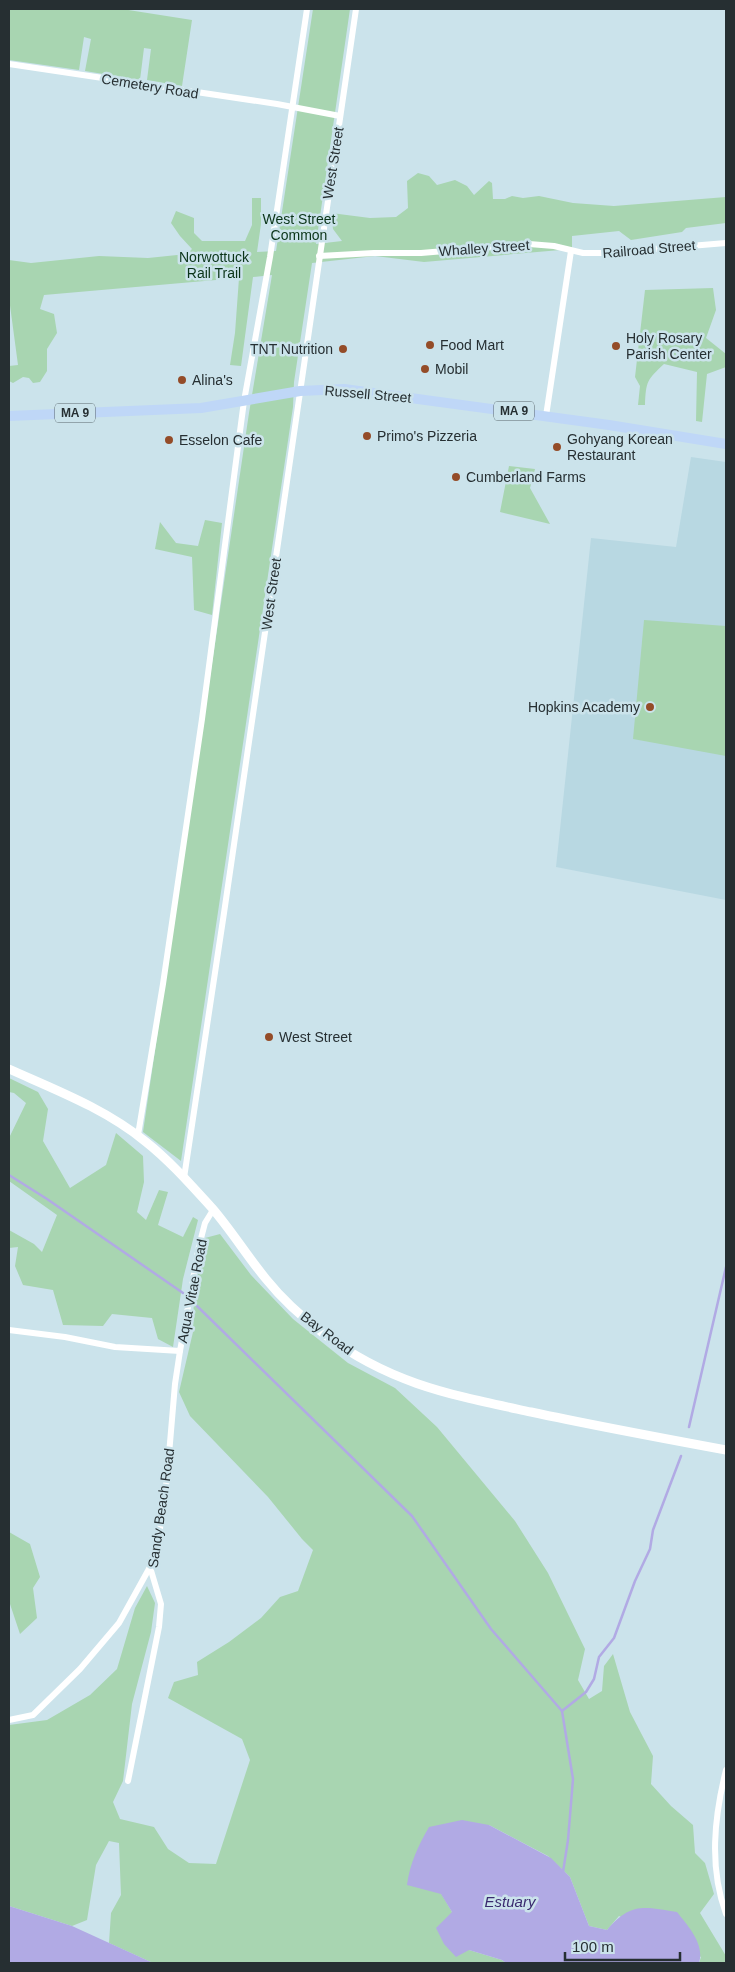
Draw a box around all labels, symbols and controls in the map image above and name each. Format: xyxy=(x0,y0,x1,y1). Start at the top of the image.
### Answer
street label: Cemetery Road xyxy=(100,70,200,102)
street label: West Street xyxy=(319,126,347,200)
park label: West Street Common xyxy=(263,211,336,243)
street label: Whalley Street xyxy=(438,237,530,259)
street label: Railroad Street xyxy=(602,237,696,261)
park label: Norwottuck Rail Trail xyxy=(179,249,250,281)
place label: Holy Rosary Parish Center xyxy=(626,330,712,362)
place label: Food Mart xyxy=(440,337,504,353)
marker: Food Mart xyxy=(424,339,436,351)
marker: Holy Rosary Parish Center xyxy=(610,340,622,352)
place label: TNT Nutrition xyxy=(250,341,333,357)
marker: TNT Nutrition xyxy=(337,343,349,355)
place label: Mobil xyxy=(435,361,468,377)
marker: Mobil xyxy=(419,363,431,375)
place label: Alina's xyxy=(192,372,233,388)
marker: Alina's xyxy=(176,374,188,386)
street label: Russell Street xyxy=(324,382,412,406)
road number: MA 9 xyxy=(494,402,534,421)
road number: MA 9 xyxy=(55,403,95,422)
place label: Primo's Pizzeria xyxy=(377,428,477,444)
marker: Primo's Pizzeria xyxy=(361,430,373,442)
place label: Gohyang Korean Restaurant xyxy=(567,431,673,463)
place label: Esselon Cafe xyxy=(179,432,262,448)
marker: Esselon Cafe xyxy=(163,434,175,446)
marker: Gohyang Korean Restaurant xyxy=(551,441,563,453)
place label: Cumberland Farms xyxy=(466,469,586,485)
marker: Cumberland Farms xyxy=(450,471,462,483)
street label: West Street xyxy=(258,557,284,631)
place label: Hopkins Academy xyxy=(528,699,640,715)
marker: Hopkins Academy xyxy=(644,701,656,713)
place label: West Street xyxy=(279,1029,352,1045)
marker: West Street xyxy=(263,1031,275,1043)
street label: Aqua Vitae Road xyxy=(174,1238,210,1344)
street label: Bay Road xyxy=(298,1308,356,1358)
street label: Sandy Beach Road xyxy=(145,1447,177,1569)
water label: Estuary xyxy=(485,1893,537,1910)
scale bar xyxy=(565,1930,680,1962)
text: 100 m xyxy=(572,1938,614,1955)

